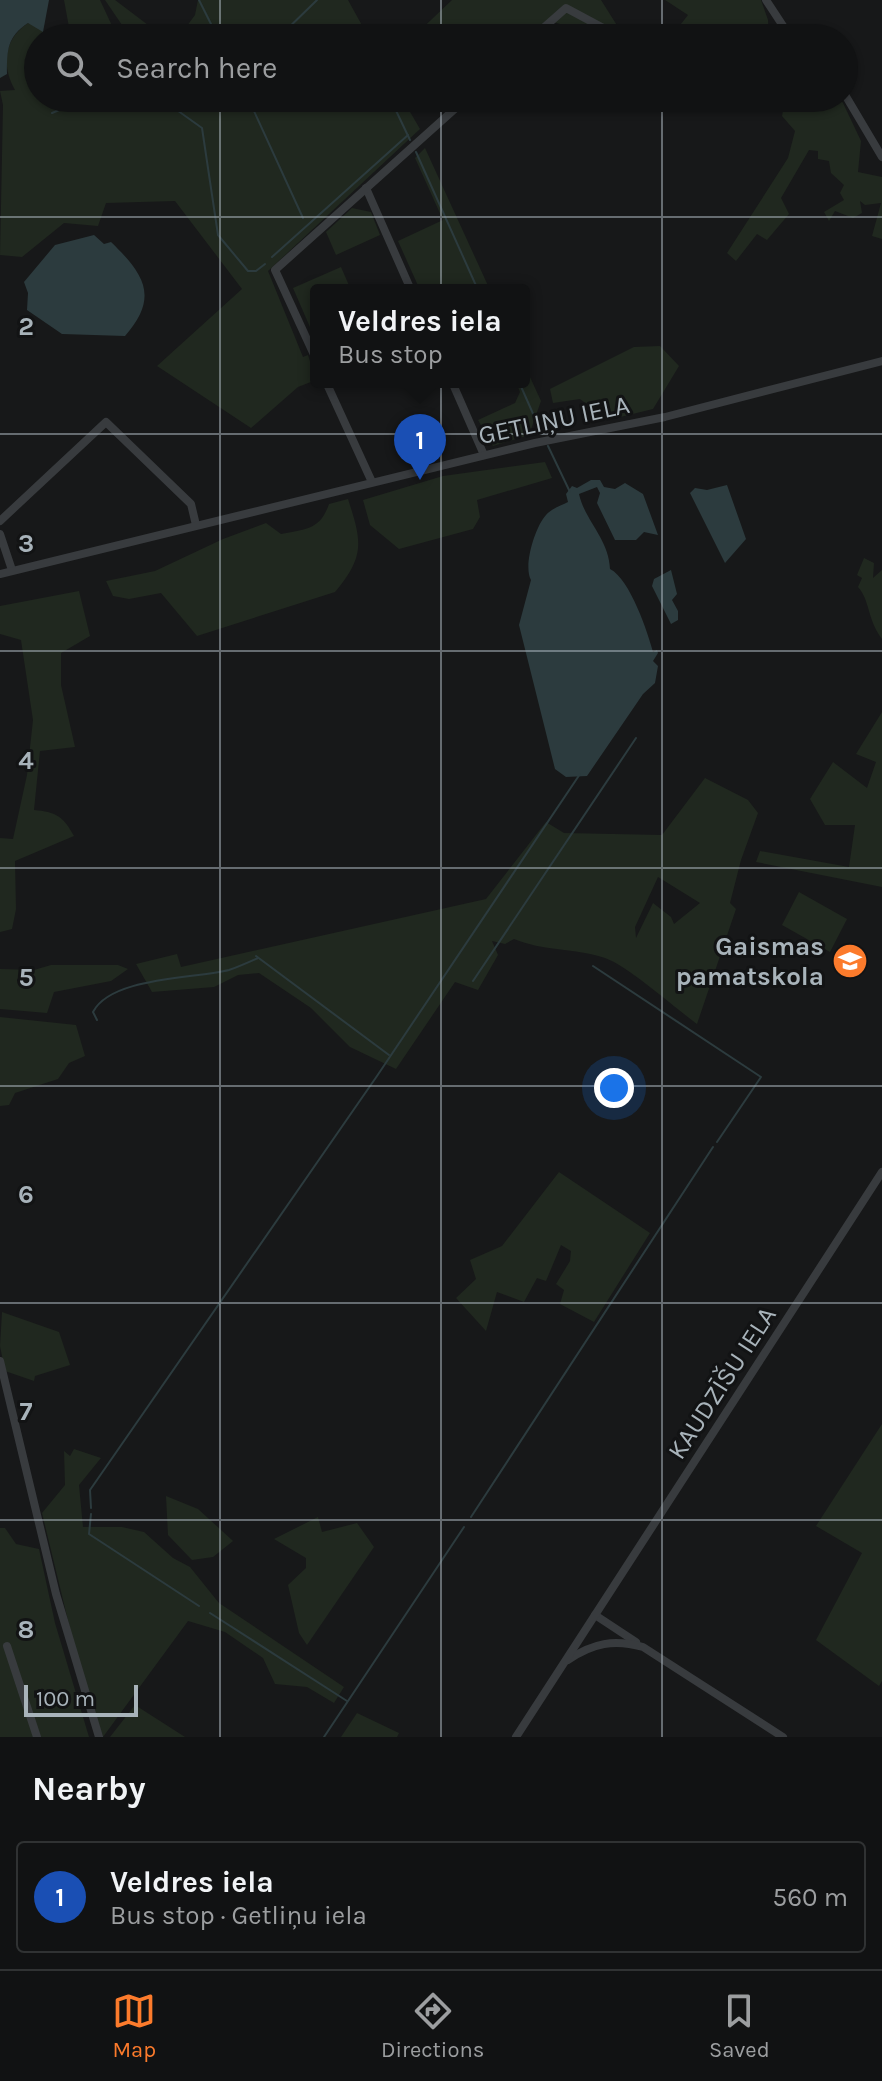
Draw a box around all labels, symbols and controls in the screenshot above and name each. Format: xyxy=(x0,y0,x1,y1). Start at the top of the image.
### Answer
search box xyxy=(24,24,858,112)
icon: search xyxy=(52,46,96,90)
text: Search here xyxy=(116,50,277,86)
popup xyxy=(310,284,530,388)
text: Veldres iela xyxy=(338,303,502,339)
text: 2 xyxy=(18,311,34,342)
text: Bus stop xyxy=(338,339,443,370)
street label: GETLIŅU IELA xyxy=(476,389,632,451)
pin: 1 xyxy=(394,414,446,480)
text: 3 xyxy=(18,528,34,559)
text: 4 xyxy=(18,745,34,776)
place label: Gaismas pamatskola xyxy=(676,931,824,992)
school or university icon: Gaismas pamatskola xyxy=(831,942,869,980)
text: 5 xyxy=(18,962,34,993)
your location xyxy=(594,1068,634,1108)
text: 6 xyxy=(18,1179,34,1210)
street label: KAUDZĪŠU IELA xyxy=(660,1300,783,1465)
text: 7 xyxy=(20,1396,33,1427)
text: 8 xyxy=(18,1614,34,1645)
scale bar xyxy=(24,1681,138,1717)
text: 100 m xyxy=(36,1686,95,1712)
text: Nearby xyxy=(32,1769,146,1809)
text: Veldres iela xyxy=(110,1864,274,1900)
text: 1 xyxy=(55,1882,65,1913)
text: 560 m xyxy=(773,1882,848,1913)
text: Bus stop · Getliņu iela xyxy=(110,1900,367,1931)
tab: Map xyxy=(112,1989,156,2063)
tab: Directions xyxy=(381,1989,484,2063)
tab: Saved xyxy=(709,1989,770,2063)

